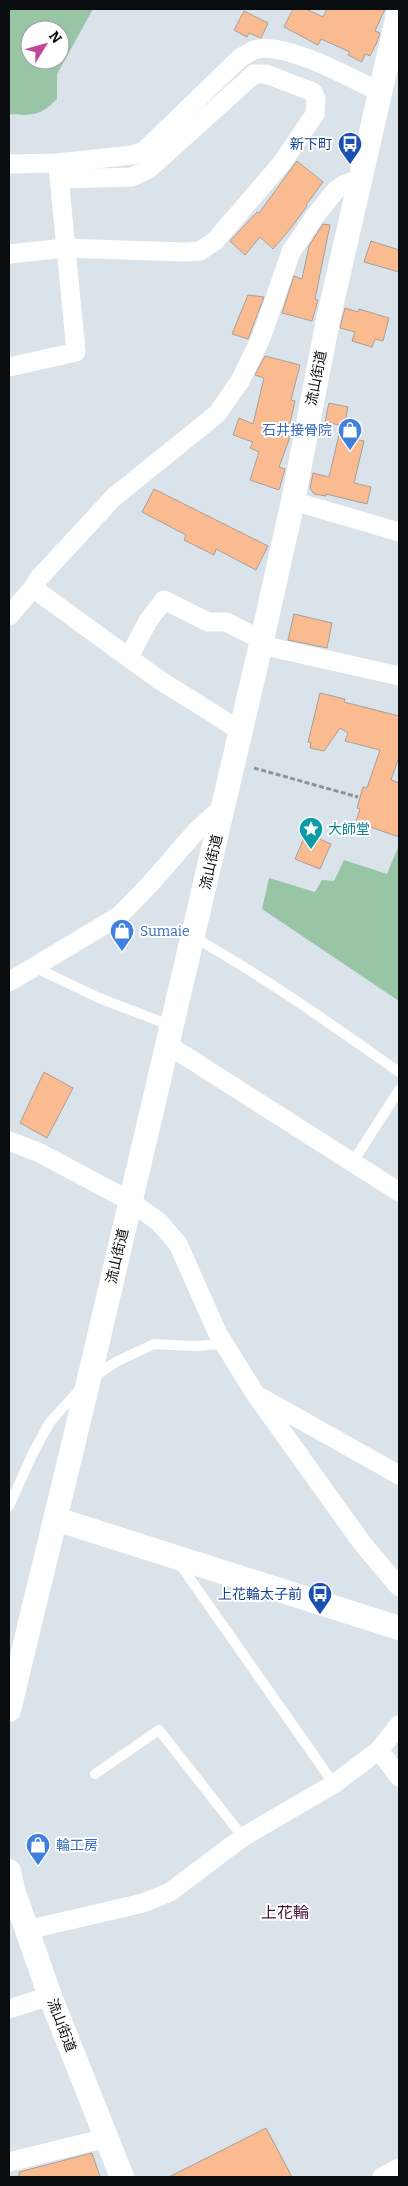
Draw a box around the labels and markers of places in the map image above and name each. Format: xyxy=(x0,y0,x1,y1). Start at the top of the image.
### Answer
bus stop icon: 新下町 xyxy=(337,131,363,165)
place label: 新下町 xyxy=(290,136,332,153)
shop icon: 石井接骨院 xyxy=(337,417,363,451)
place label: 石井接骨院 xyxy=(262,422,332,439)
place icon: 大師堂 xyxy=(298,816,324,850)
place label: 大師堂 xyxy=(328,821,370,838)
shop icon: Sumaie xyxy=(109,918,135,952)
place label: Sumaie xyxy=(140,923,190,940)
bus stop icon: 上花輪太子前 xyxy=(307,1581,333,1615)
place label: 上花輪太子前 xyxy=(218,1586,302,1603)
shop icon: 輪工房 xyxy=(25,1832,51,1866)
place label: 輪工房 xyxy=(56,1837,98,1854)

